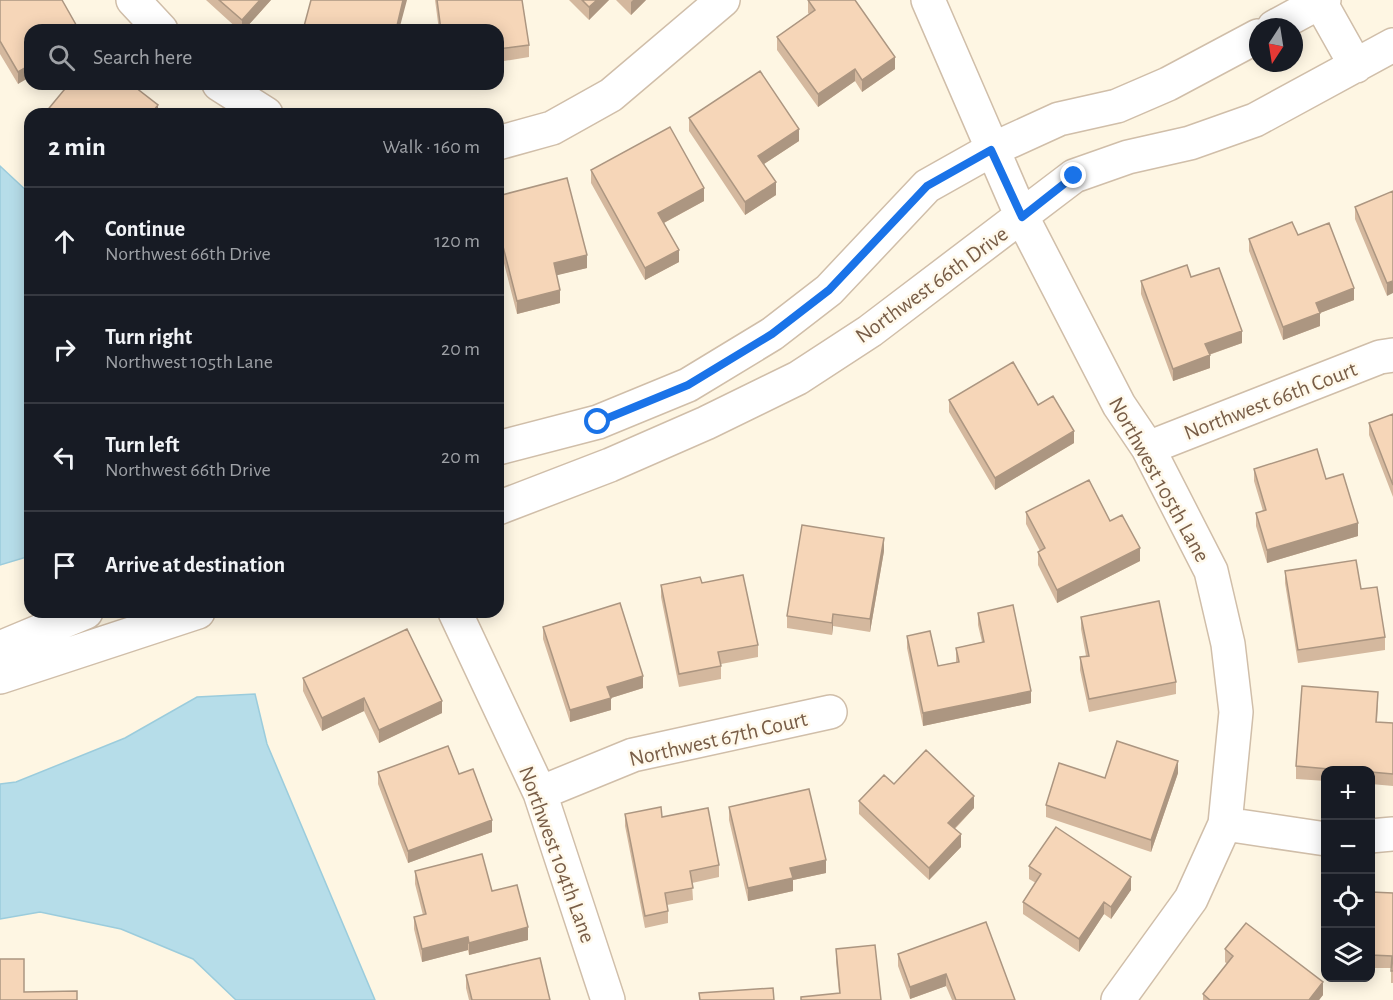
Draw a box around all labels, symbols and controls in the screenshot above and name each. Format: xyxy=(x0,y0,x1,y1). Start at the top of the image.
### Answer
north arrow xyxy=(1249,18,1303,72)
search box xyxy=(24,24,504,90)
icon: search xyxy=(45,41,78,74)
text: Search here xyxy=(93,46,192,68)
text: 2 min xyxy=(48,134,106,160)
text: Walk · 160 m xyxy=(383,137,480,157)
route end xyxy=(1060,162,1086,188)
text: Continue xyxy=(105,218,185,240)
street label: Northwest 66th Drive xyxy=(851,222,1012,347)
icon: ahead xyxy=(48,225,81,258)
text: 120 m xyxy=(434,231,480,251)
text: Northwest 66th Drive xyxy=(105,244,271,264)
text: Turn right xyxy=(105,326,192,348)
icon: right xyxy=(48,333,81,366)
text: 20 m xyxy=(441,339,480,359)
text: Northwest 105th Lane xyxy=(105,352,273,372)
street label: Northwest 66th Court xyxy=(1181,358,1360,444)
street label: Northwest 105th Lane xyxy=(1105,393,1214,566)
route start xyxy=(584,408,610,434)
text: Turn left xyxy=(105,434,179,456)
icon: left xyxy=(48,441,81,474)
text: 20 m xyxy=(441,447,480,467)
text: Northwest 66th Drive xyxy=(105,460,271,480)
icon: arrive xyxy=(48,549,81,582)
text: Arrive at destination xyxy=(105,554,285,576)
street label: Northwest 67th Court xyxy=(627,708,810,770)
street label: Northwest 104th Lane xyxy=(515,763,599,946)
map controls xyxy=(1321,766,1375,982)
button: + xyxy=(1321,766,1375,820)
button: − xyxy=(1321,820,1375,874)
button: locate xyxy=(1321,874,1375,928)
button: layers xyxy=(1321,928,1375,982)

